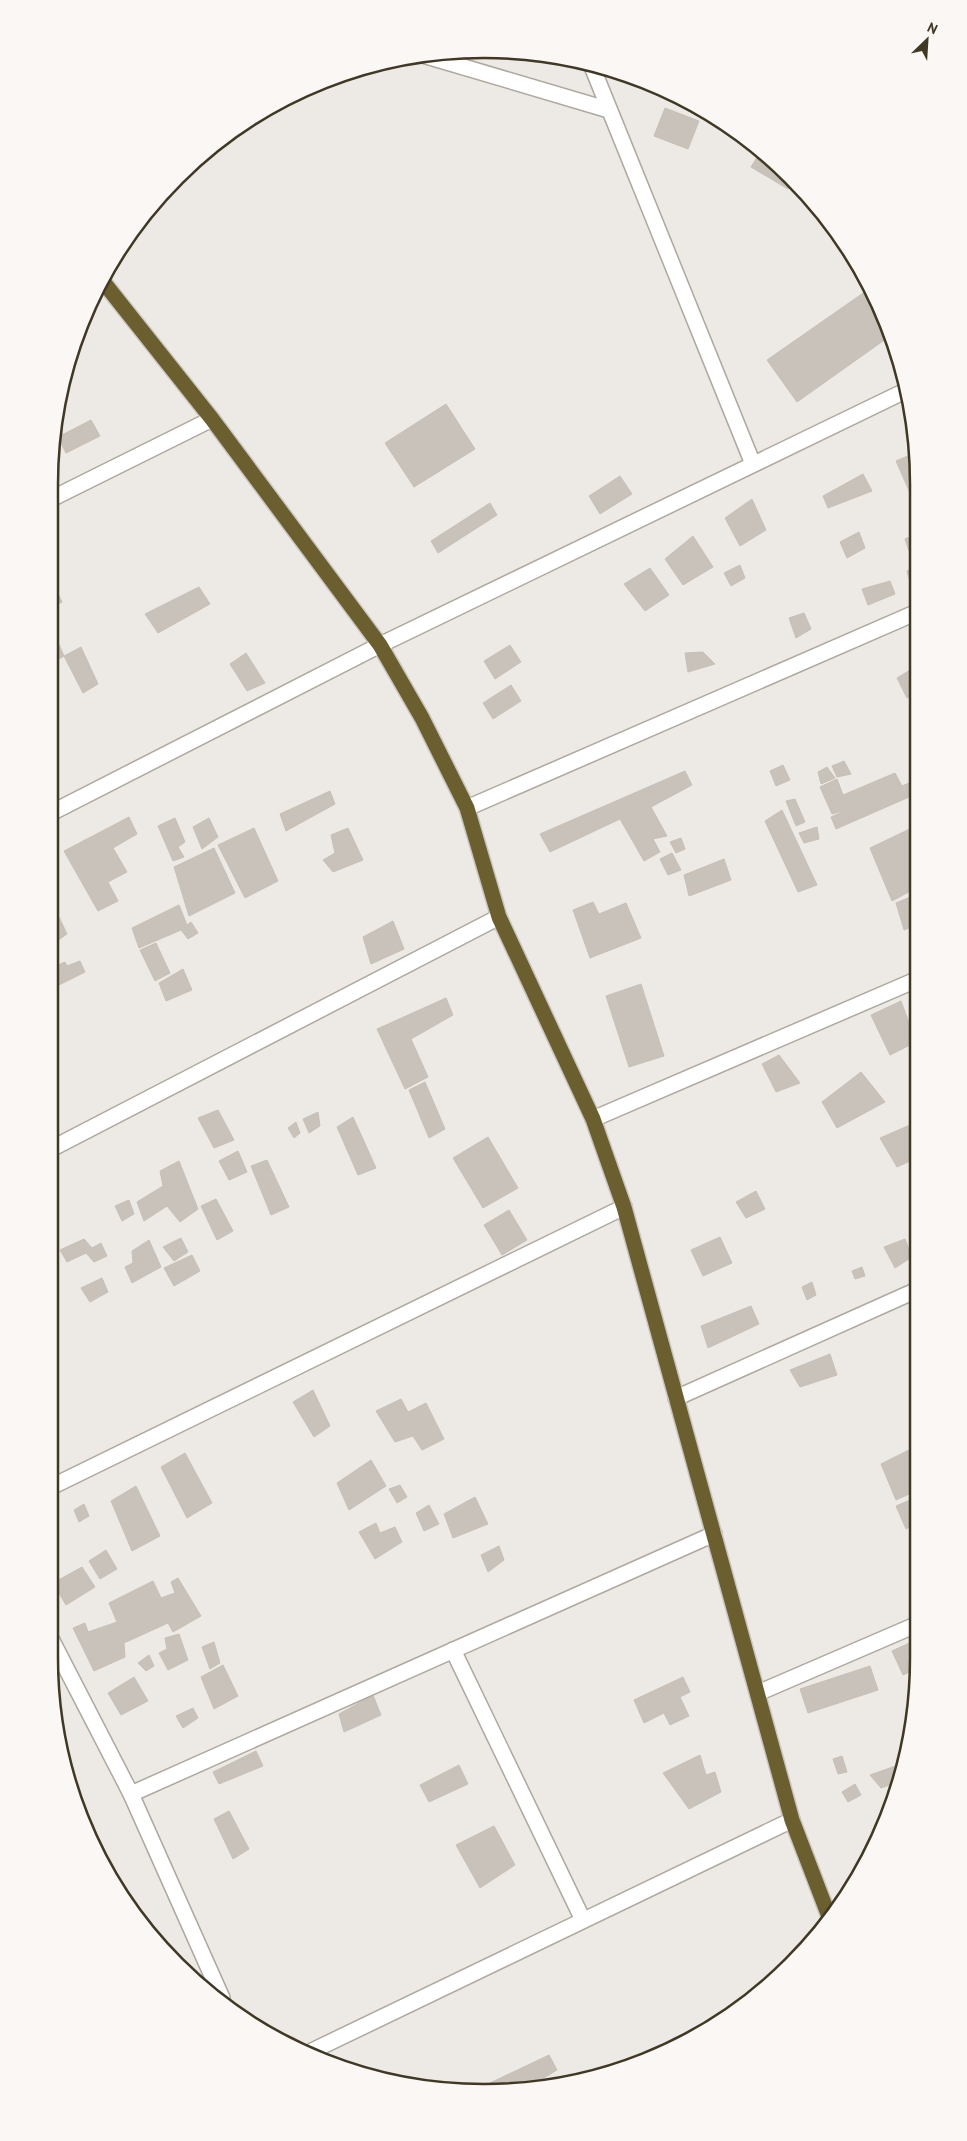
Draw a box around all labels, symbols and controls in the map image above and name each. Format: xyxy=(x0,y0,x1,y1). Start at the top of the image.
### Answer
north arrow xyxy=(902,15,952,65)
text: N xyxy=(925,18,940,38)

